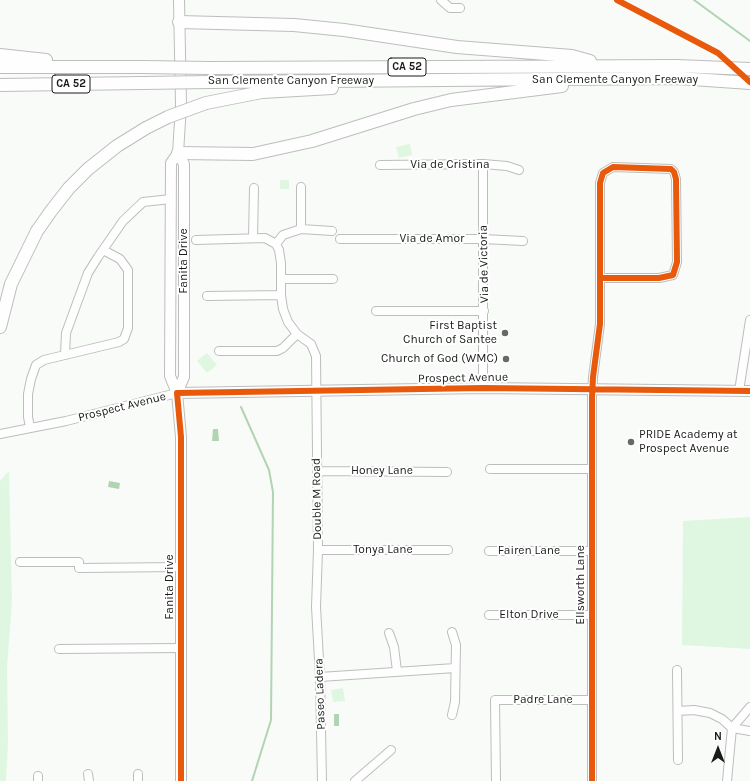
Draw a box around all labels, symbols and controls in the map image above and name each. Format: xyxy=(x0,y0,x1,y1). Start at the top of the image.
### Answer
road number: CA 52 xyxy=(388,58,426,76)
street label: San Clemente Canyon Freeway xyxy=(532,73,698,87)
street label: San Clemente Canyon Freeway xyxy=(208,74,374,88)
road number: CA 52 xyxy=(52,75,90,93)
street label: Via de Cristina xyxy=(410,158,490,172)
street label: Via de Victoria xyxy=(476,225,492,303)
street label: Fanita Drive xyxy=(177,228,191,294)
street label: Via de Amor xyxy=(400,232,464,246)
place label: First Baptist Church of Santee xyxy=(403,319,497,347)
marker: First Baptist Church of Santee xyxy=(500,328,510,338)
place label: Church of God (WMC) xyxy=(381,352,498,366)
marker: Church of God (WMC) xyxy=(501,354,511,364)
street label: Prospect Avenue xyxy=(418,370,508,386)
street label: Prospect Avenue xyxy=(77,389,167,425)
place label: PRIDE Academy at Prospect Avenue xyxy=(639,428,738,456)
marker: PRIDE Academy at Prospect Avenue xyxy=(626,437,636,447)
street label: Double M Road xyxy=(309,458,325,540)
street label: Honey Lane xyxy=(351,464,413,478)
street label: Tonya Lane xyxy=(353,543,413,557)
street label: Fairen Lane xyxy=(498,544,560,558)
street label: Ellsworth Lane xyxy=(574,545,588,625)
street label: Fanita Drive xyxy=(163,554,177,620)
street label: Elton Drive xyxy=(499,608,559,622)
street label: Paseo Ladera xyxy=(312,658,328,730)
street label: Padre Lane xyxy=(513,693,573,707)
north arrow xyxy=(698,729,738,769)
text: N xyxy=(714,730,722,743)

